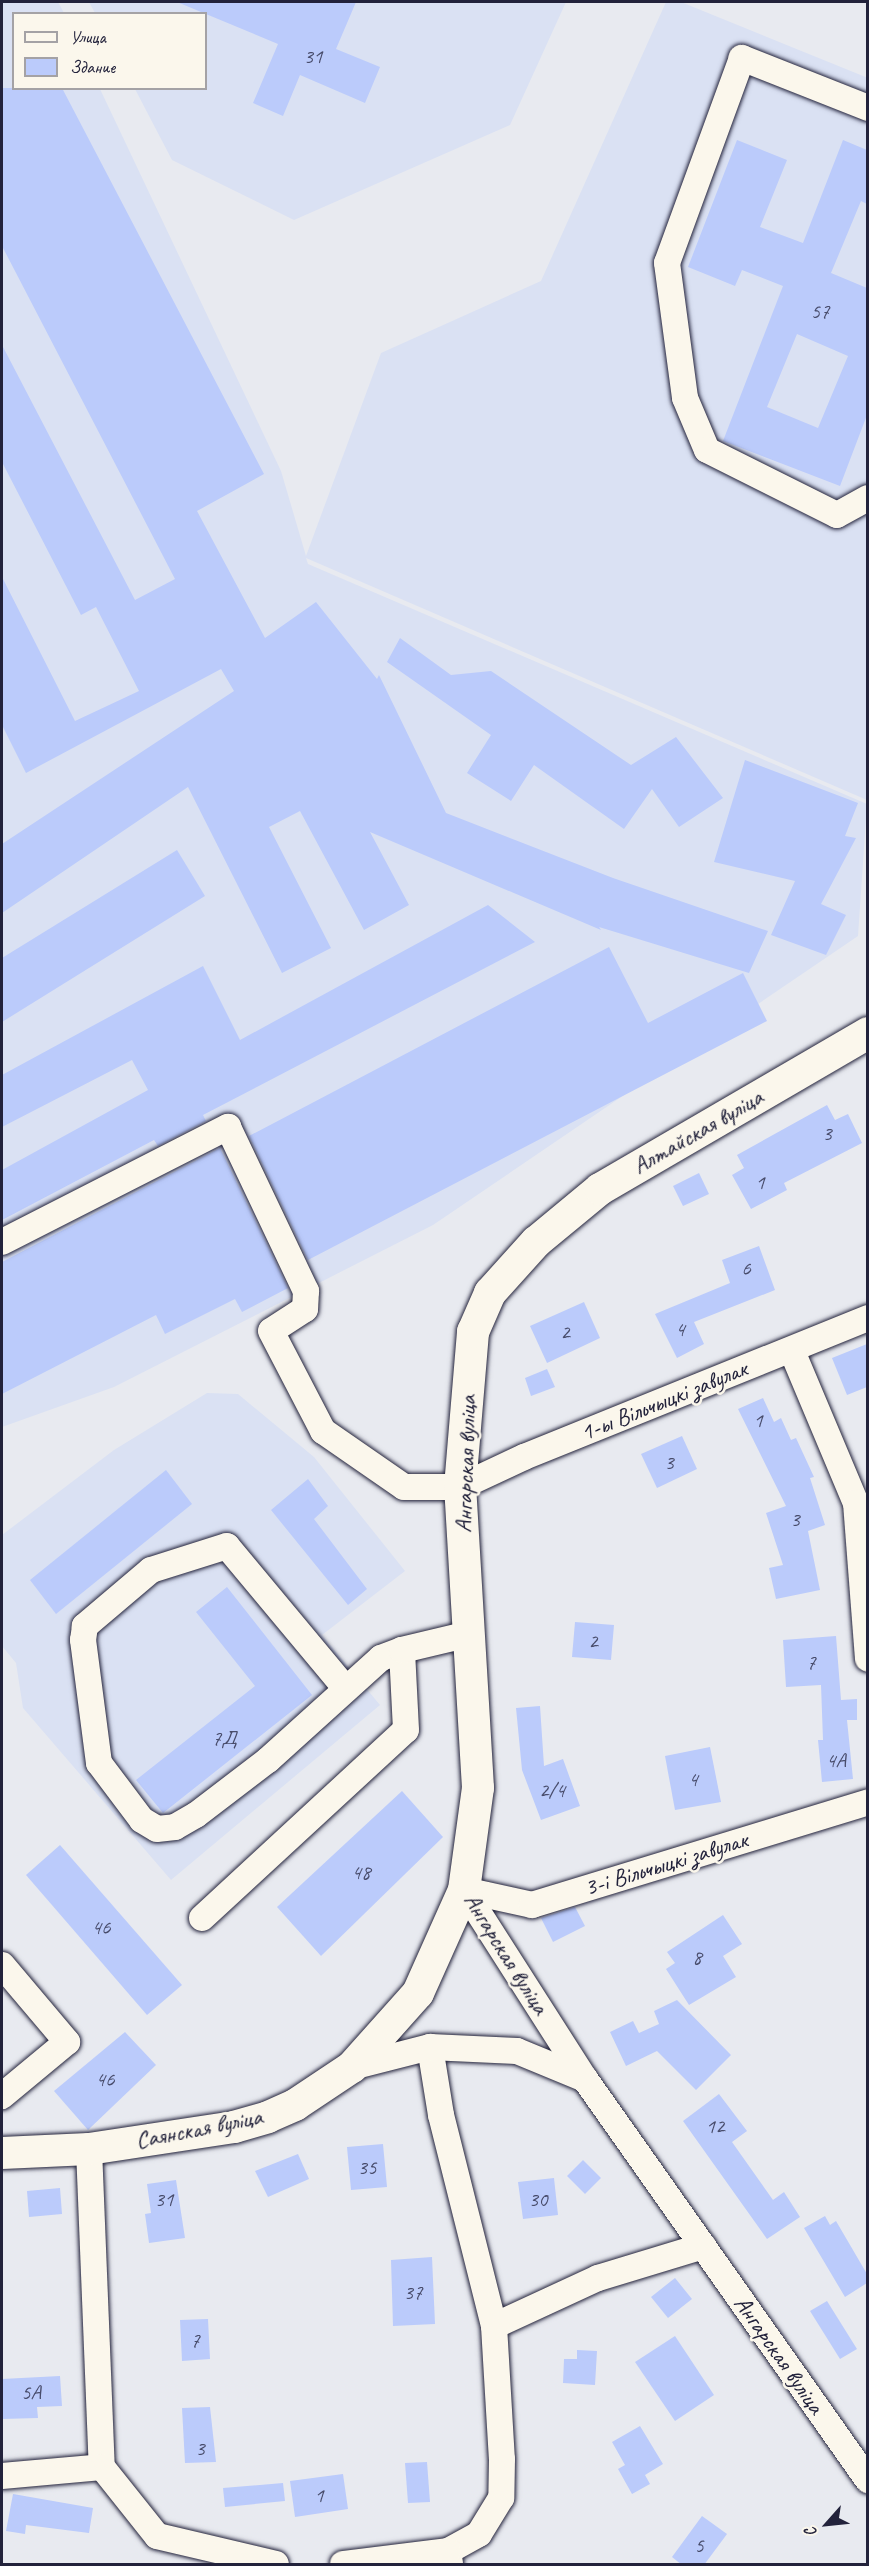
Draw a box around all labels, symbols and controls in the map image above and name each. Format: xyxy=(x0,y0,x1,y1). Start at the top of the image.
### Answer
legend xyxy=(12,12,207,90)
text: Улица xyxy=(70,26,106,48)
house number: 31 xyxy=(304,43,322,69)
text: Здание xyxy=(70,56,115,78)
house number: 57 xyxy=(811,298,829,324)
street label: Алтайская вуліца xyxy=(628,1084,768,1180)
house number: 3 xyxy=(822,1120,832,1146)
house number: 1 xyxy=(755,1169,765,1195)
house number: 6 xyxy=(741,1255,751,1281)
house number: 4 xyxy=(675,1316,685,1342)
house number: 2 xyxy=(560,1319,570,1345)
street label: 1-ы Вільчыцкі завулак xyxy=(577,1354,751,1448)
street label: Ангарская вуліца xyxy=(449,1395,483,1533)
house number: 1 xyxy=(753,1407,763,1433)
house number: 3 xyxy=(664,1449,674,1475)
house number: 3 xyxy=(790,1506,800,1532)
house number: 2 xyxy=(588,1628,598,1654)
house number: 7 xyxy=(806,1649,816,1675)
house number: 7Д xyxy=(212,1725,236,1751)
house number: 4А xyxy=(826,1747,846,1773)
house number: 4 xyxy=(688,1766,698,1792)
house number: 2/4 xyxy=(539,1777,565,1803)
street label: 3-і Вільчыцкі завулак xyxy=(581,1826,751,1902)
house number: 48 xyxy=(352,1859,370,1885)
street label: Ангарская вуліца xyxy=(458,1889,554,2019)
house number: 46 xyxy=(92,1914,110,1940)
house number: 8 xyxy=(692,1944,702,1970)
house number: 46 xyxy=(96,2066,114,2092)
street label: Саянская вуліца xyxy=(133,2103,265,2155)
house number: 12 xyxy=(706,2113,724,2139)
house number: 35 xyxy=(358,2154,376,2180)
house number: 31 xyxy=(155,2186,173,2212)
house number: 30 xyxy=(529,2186,547,2212)
house number: 37 xyxy=(404,2279,422,2305)
street label: Ангарская вуліца xyxy=(728,2291,830,2419)
house number: 7 xyxy=(190,2327,200,2353)
house number: 5А xyxy=(21,2379,41,2405)
house number: 3 xyxy=(195,2435,205,2461)
house number: 1 xyxy=(314,2482,324,2508)
north arrow xyxy=(797,2494,857,2554)
text: С xyxy=(800,2524,822,2540)
house number: 5 xyxy=(694,2532,704,2558)

